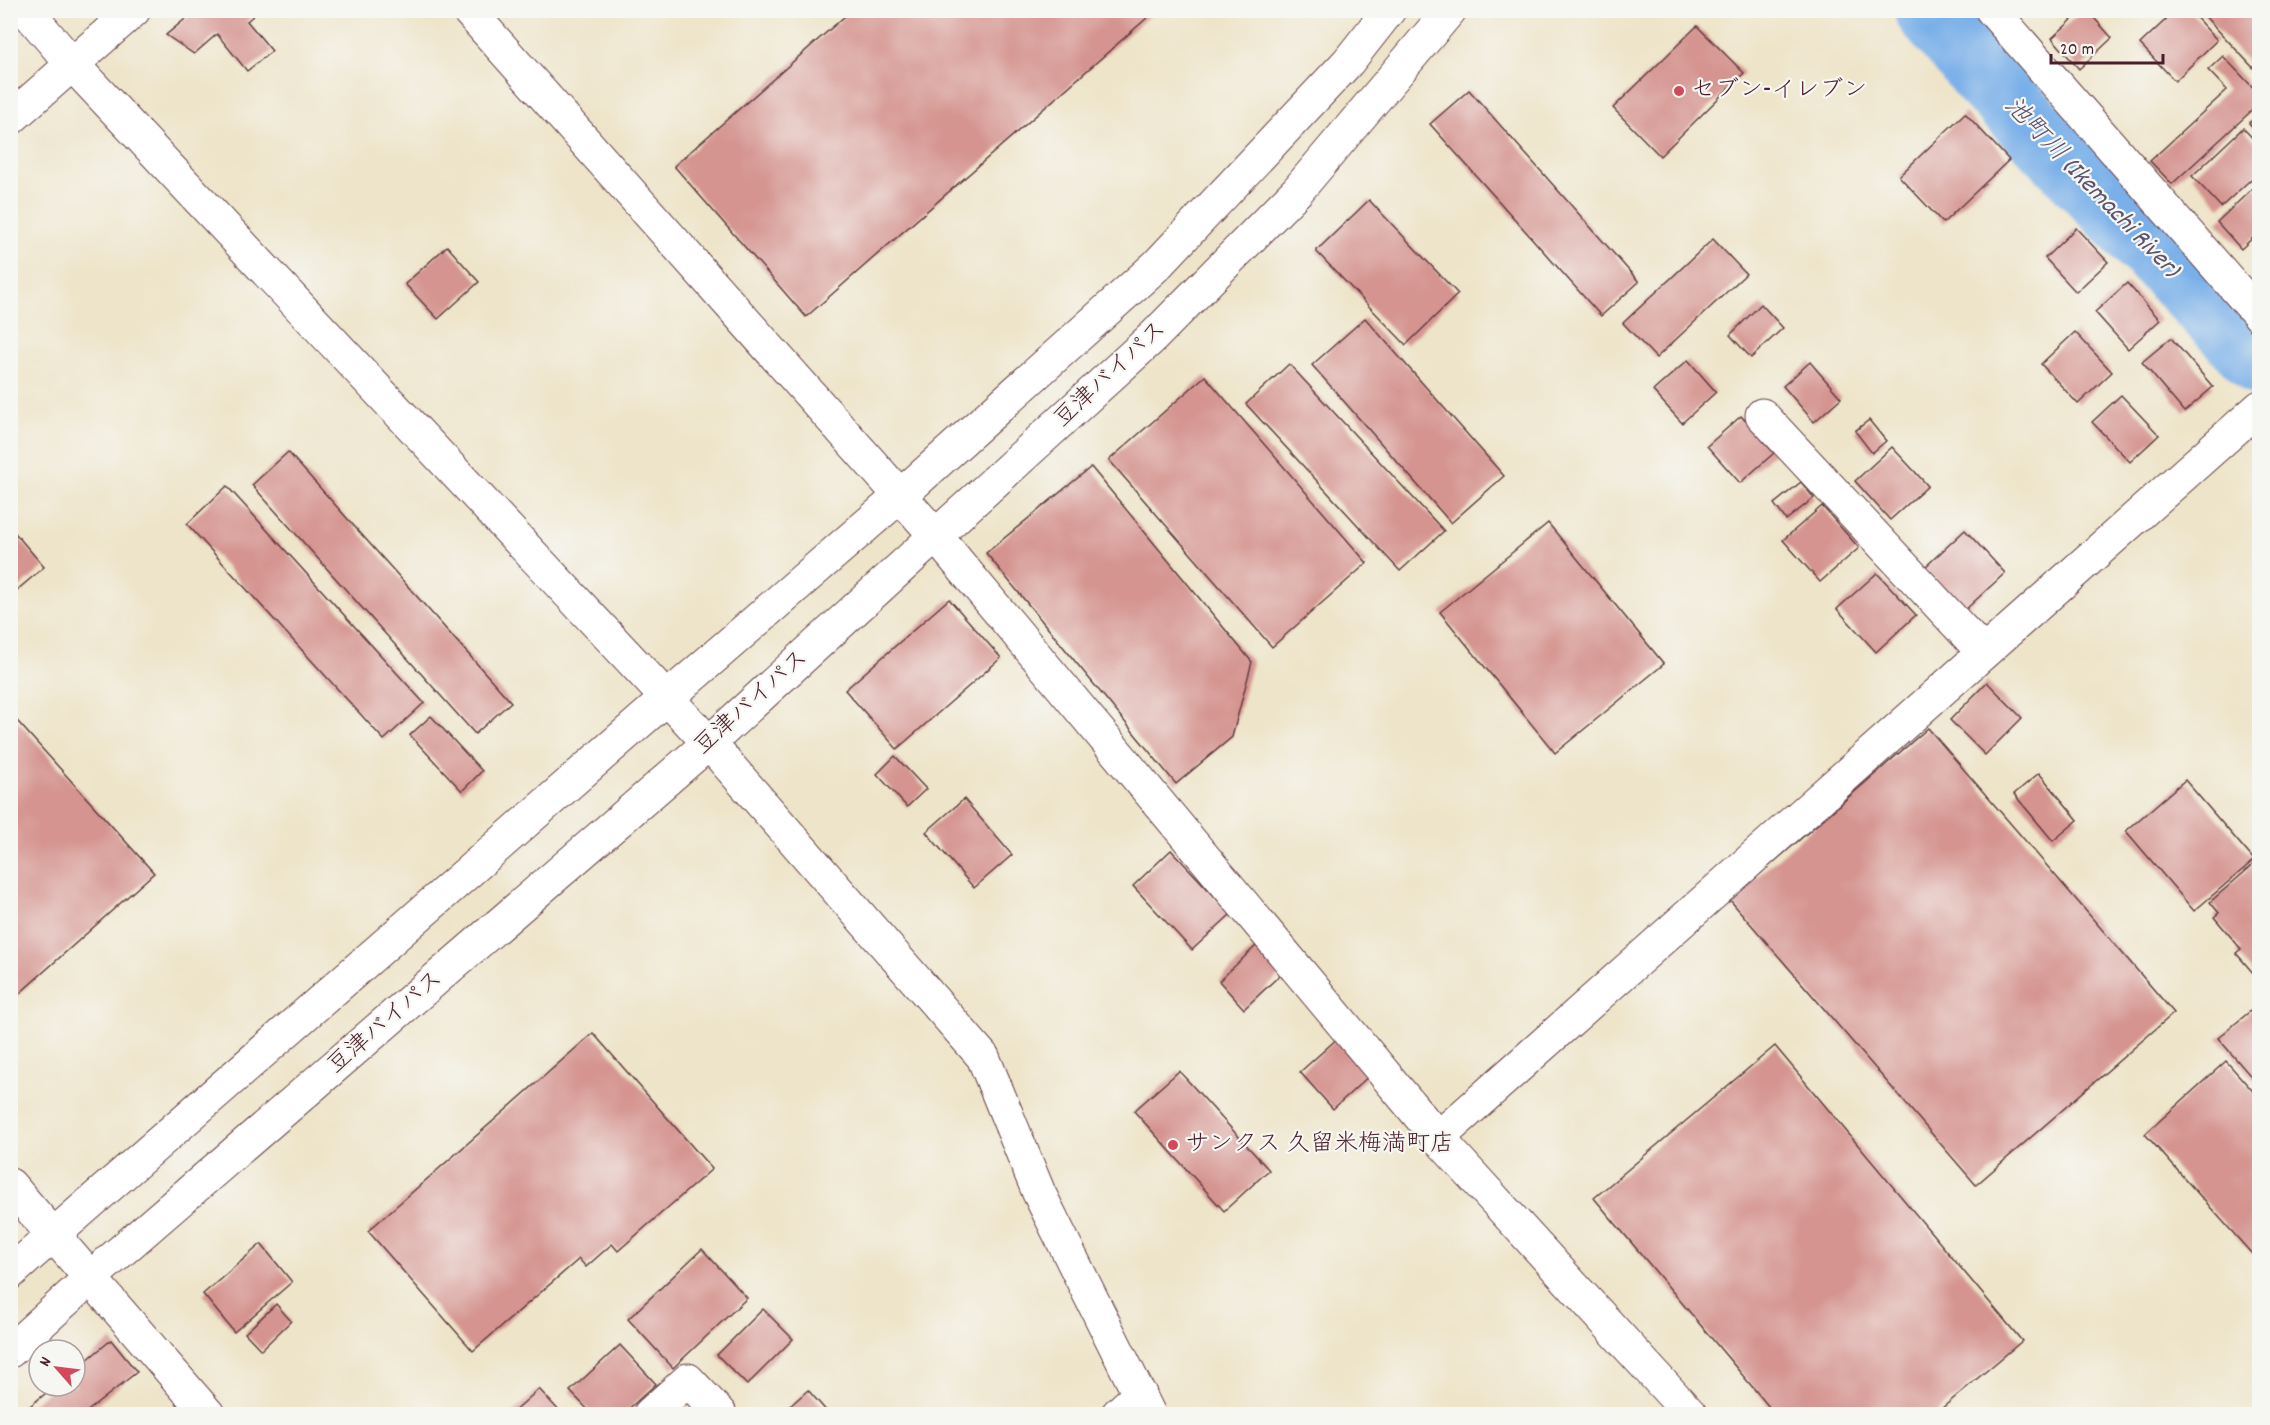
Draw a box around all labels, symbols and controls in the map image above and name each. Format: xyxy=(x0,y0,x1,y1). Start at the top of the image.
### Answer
scale bar xyxy=(2051,27,2164,65)
text: 20 m xyxy=(2060,38,2094,63)
place label: セブン-イレブン xyxy=(1691,74,1867,108)
marker: セブン-イレブン xyxy=(1672,84,1686,98)
water label: 池町川 (Ikemachi River) xyxy=(1994,89,2188,288)
street label: 豆津バイパス xyxy=(1047,314,1175,436)
street label: 豆津バイパス xyxy=(687,642,817,764)
street label: 豆津バイパス xyxy=(321,963,451,1083)
place label: サンクス 久留米梅満町店 xyxy=(1185,1128,1454,1162)
marker: サンクス 久留米梅満町店 xyxy=(1166,1138,1180,1152)
north arrow xyxy=(27,1338,87,1398)
text: N xyxy=(34,1353,58,1371)

